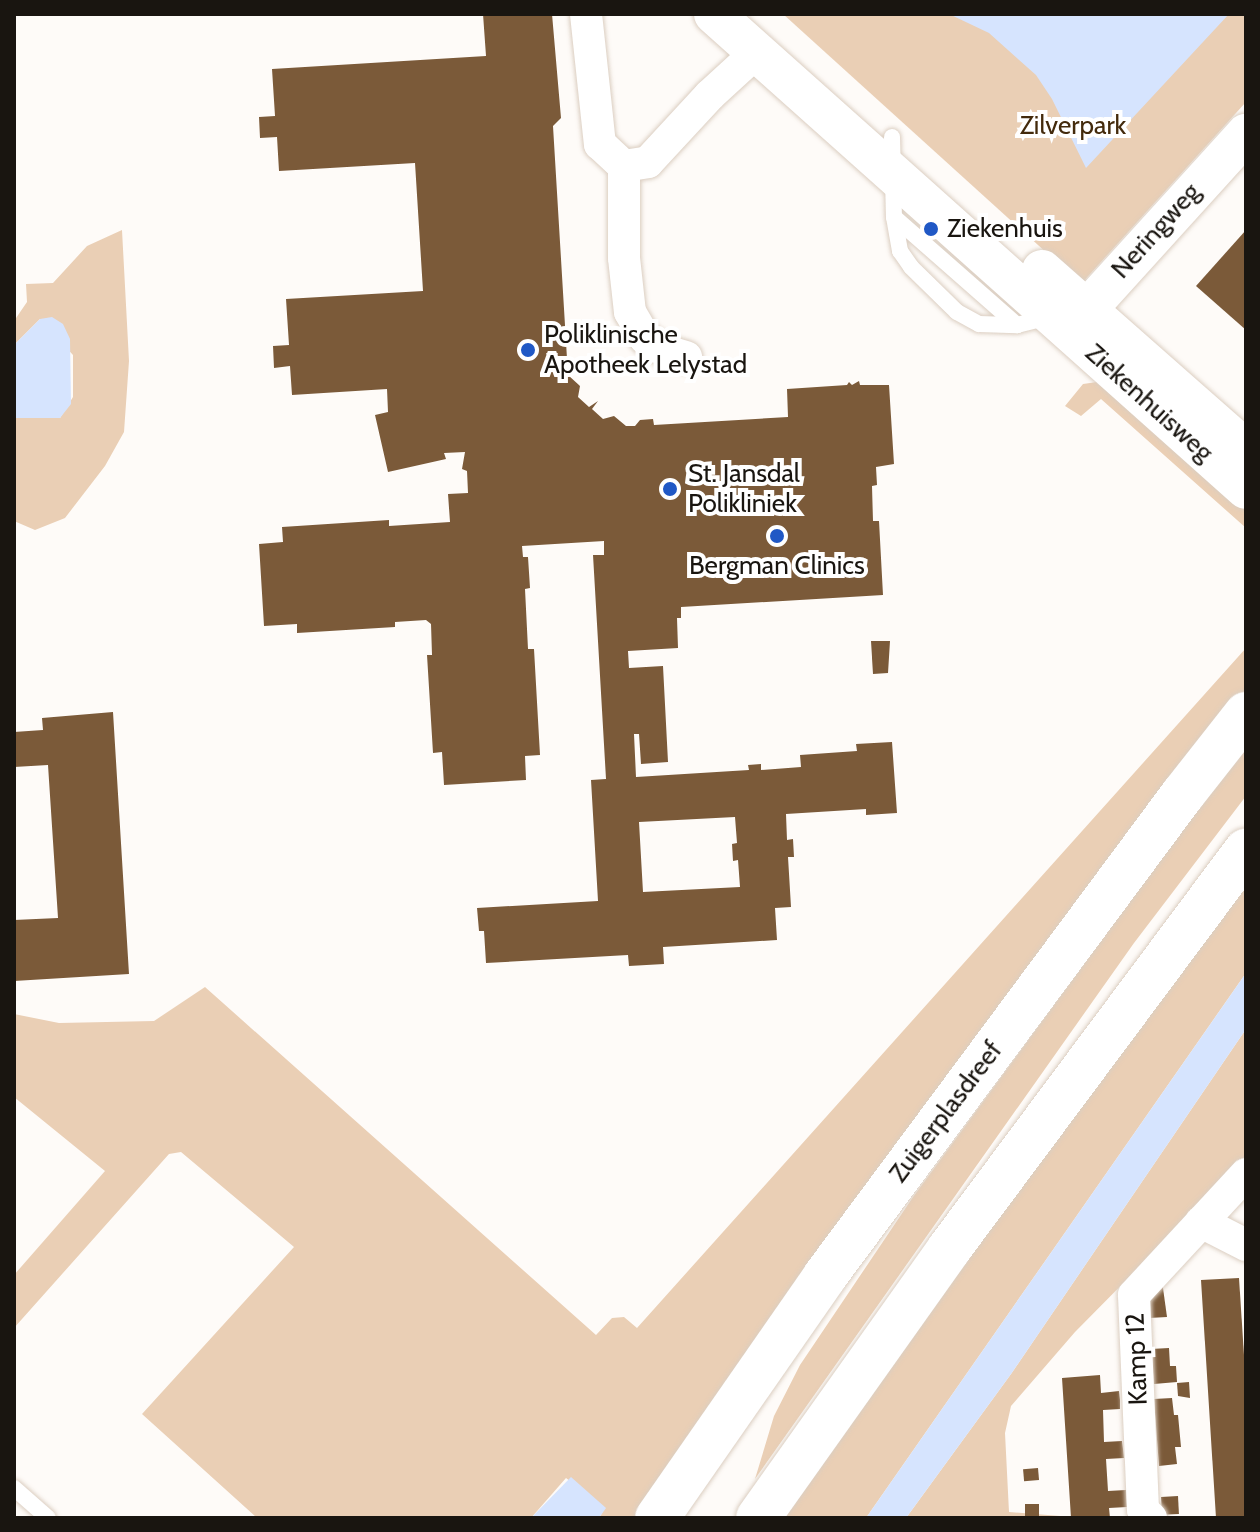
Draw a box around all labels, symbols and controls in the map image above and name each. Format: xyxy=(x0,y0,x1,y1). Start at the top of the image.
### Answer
park label: Zilverpark xyxy=(1020,110,1126,142)
street label: Neringweg xyxy=(1105,177,1207,285)
place label: Ziekenhuis xyxy=(947,213,1063,245)
marker: Ziekenhuis xyxy=(922,220,940,238)
place label: Poliklinische Apotheek Lelystad xyxy=(544,319,747,380)
street label: Ziekenhuisweg xyxy=(1079,338,1219,468)
marker: Poliklinische Apotheek Lelystad xyxy=(519,341,537,359)
place label: St. Jansdal Polikliniek xyxy=(688,458,800,520)
marker: St. Jansdal Polikliniek xyxy=(659,478,681,500)
marker: Bergman Clinics xyxy=(766,525,788,547)
place label: Bergman Clinics xyxy=(689,550,865,582)
street label: Zuigerplasdreef xyxy=(883,1035,1009,1189)
street label: Kamp 12 xyxy=(1120,1312,1154,1406)

